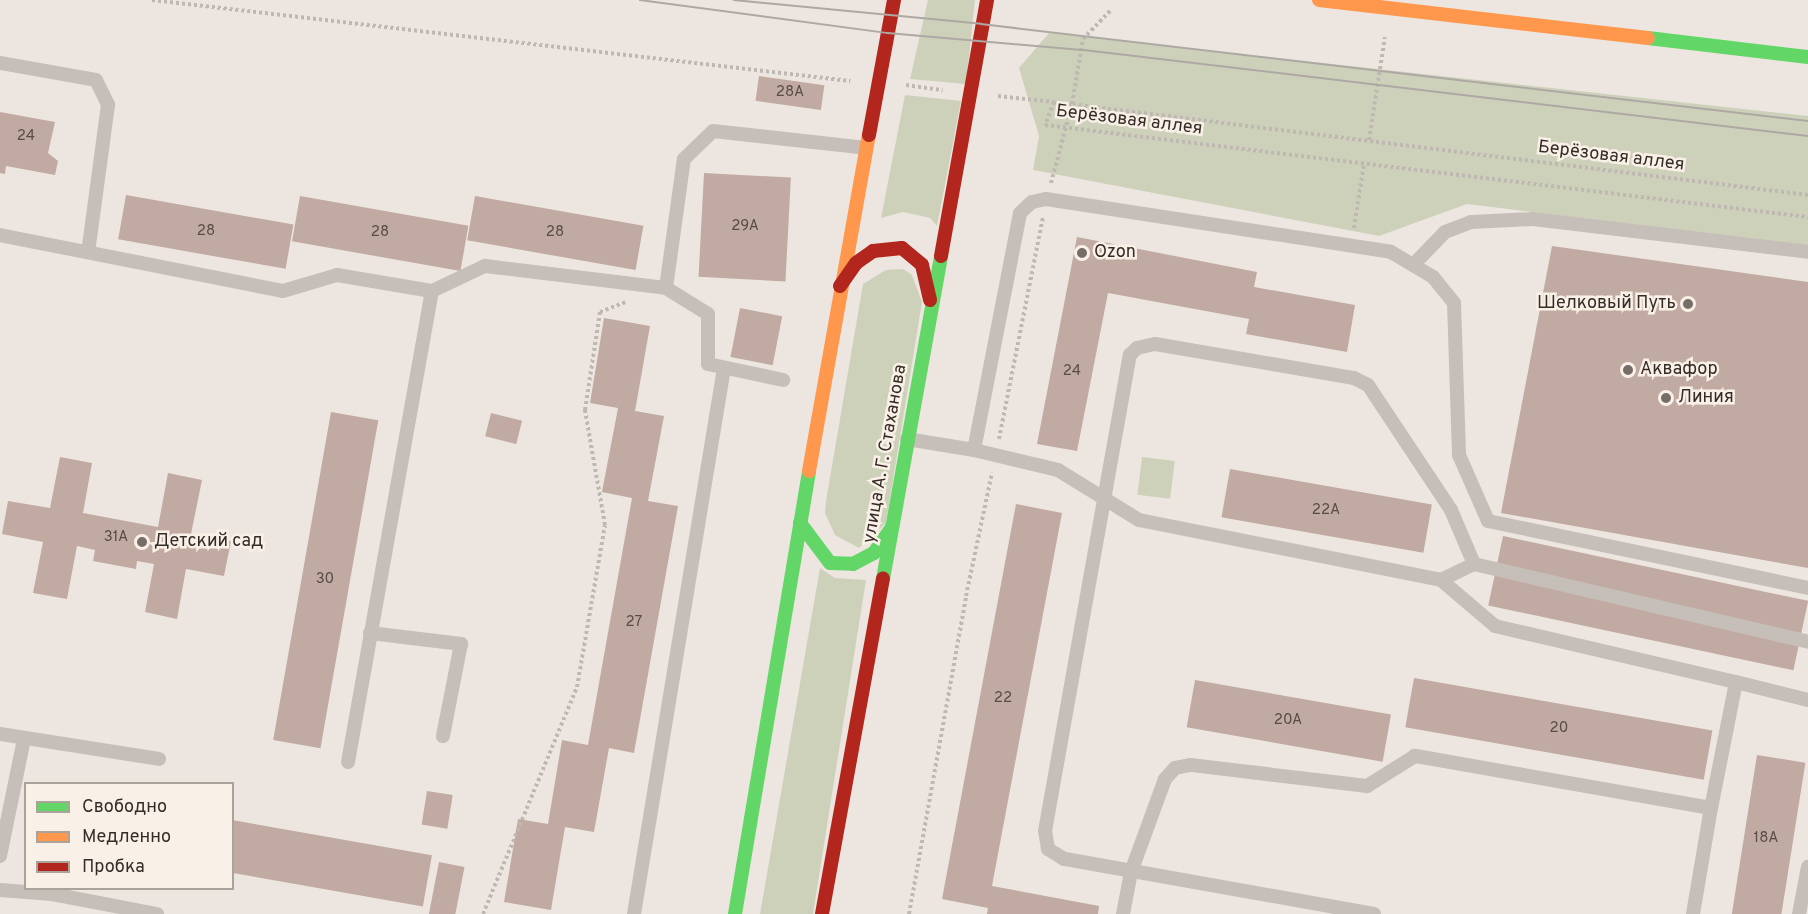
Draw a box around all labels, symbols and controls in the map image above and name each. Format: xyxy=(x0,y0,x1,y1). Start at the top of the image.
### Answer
house number: 28А xyxy=(776,84,804,102)
street label: Берёзовая аллея xyxy=(1055,101,1203,141)
house number: 24 xyxy=(17,128,35,146)
street label: Берёзовая аллея xyxy=(1537,137,1685,177)
house number: 29А xyxy=(731,218,759,236)
house number: 28 xyxy=(197,223,215,241)
house number: 28 xyxy=(371,224,389,242)
house number: 28 xyxy=(546,224,564,242)
place label: Ozon xyxy=(1094,242,1136,264)
marker: Ozon xyxy=(1075,246,1089,260)
place label: Шелковый Путь xyxy=(1537,293,1676,315)
marker: Шелковый Путь xyxy=(1681,297,1695,311)
place label: Аквафор xyxy=(1640,359,1718,381)
street label: улица А. Г. Стаханова xyxy=(860,363,912,545)
house number: 24 xyxy=(1063,363,1081,381)
marker: Аквафор xyxy=(1621,363,1635,377)
place label: Линия xyxy=(1678,387,1734,409)
marker: Линия xyxy=(1659,391,1673,405)
house number: 22А xyxy=(1312,502,1340,520)
house number: 31А xyxy=(104,529,128,547)
place label: Детский сад xyxy=(154,531,263,553)
marker: Детский сад xyxy=(135,535,149,549)
house number: 30 xyxy=(316,571,334,589)
house number: 27 xyxy=(626,614,642,632)
house number: 22 xyxy=(994,690,1012,708)
house number: 20А xyxy=(1274,712,1302,730)
house number: 20 xyxy=(1550,720,1568,738)
legend xyxy=(24,782,234,890)
text: Свободно xyxy=(82,796,167,819)
text: Медленно xyxy=(82,826,171,849)
house number: 18А xyxy=(1754,830,1778,848)
text: Пробка xyxy=(82,856,145,879)

